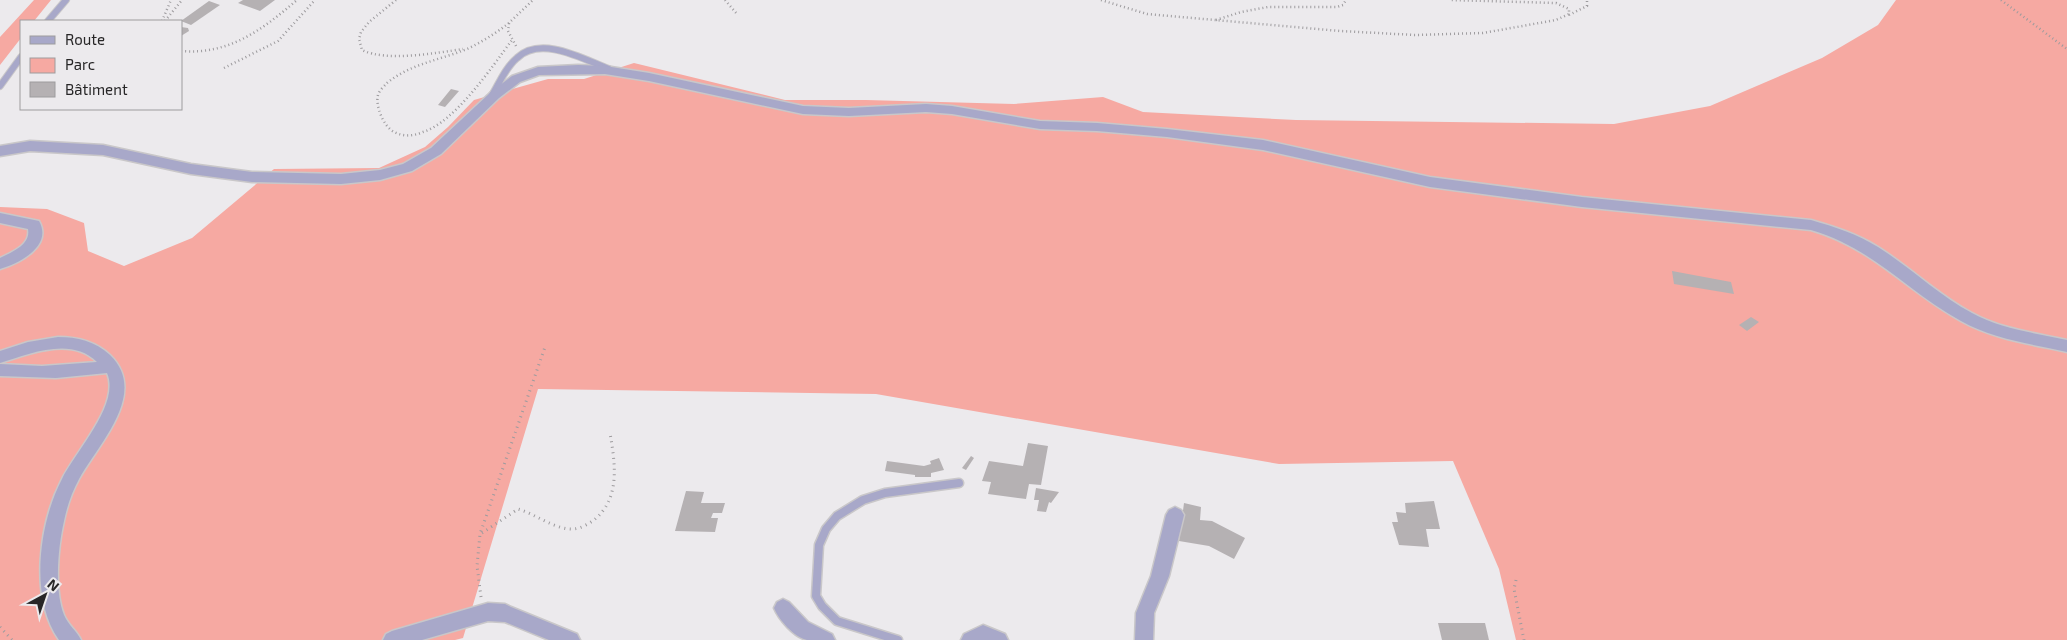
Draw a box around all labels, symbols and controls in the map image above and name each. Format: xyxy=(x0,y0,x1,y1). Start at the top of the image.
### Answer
legend xyxy=(20,20,182,110)
text: Route xyxy=(65,30,105,48)
text: Parc xyxy=(65,55,95,73)
text: Bâtiment xyxy=(65,80,128,98)
north arrow xyxy=(20,570,70,620)
text: N xyxy=(44,575,63,594)

